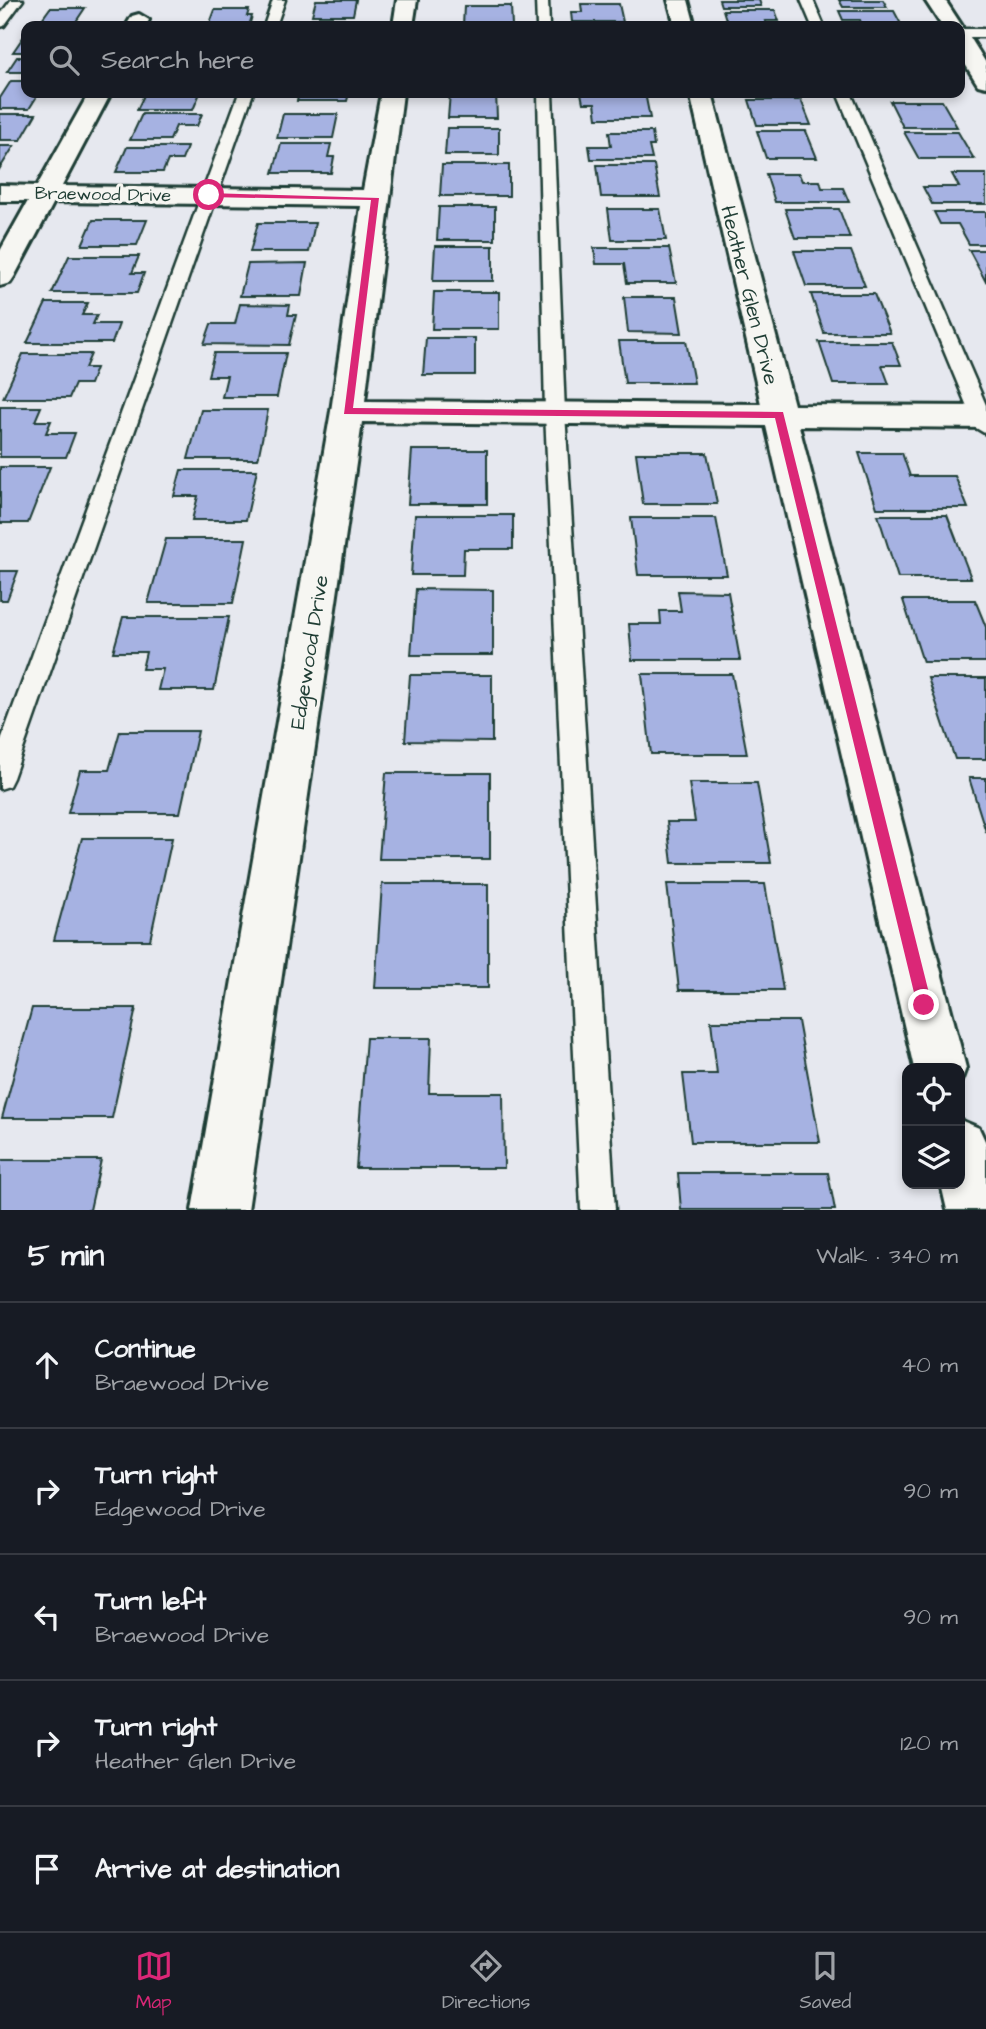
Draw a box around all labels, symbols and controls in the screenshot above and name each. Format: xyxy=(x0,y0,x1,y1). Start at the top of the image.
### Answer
search box xyxy=(21,21,965,98)
icon: search xyxy=(45,41,83,79)
text: Search here xyxy=(101,42,254,78)
route start xyxy=(193,179,224,210)
street label: Braewood Drive xyxy=(35,181,172,208)
street label: Heather Glen Drive xyxy=(713,202,786,388)
street label: Edgewood Drive xyxy=(283,573,338,732)
route end xyxy=(908,989,939,1020)
map controls xyxy=(902,1063,965,1189)
button: locate xyxy=(902,1063,965,1126)
button: layers xyxy=(902,1126,965,1189)
text: 5 min xyxy=(28,1235,104,1277)
text: Walk · 340 m xyxy=(816,1240,958,1272)
text: Continue xyxy=(95,1331,196,1367)
icon: ahead xyxy=(28,1346,66,1384)
text: 40 m xyxy=(901,1349,958,1381)
text: Braewood Drive xyxy=(95,1367,269,1399)
text: Turn right xyxy=(95,1457,217,1493)
icon: right xyxy=(28,1472,66,1510)
text: 90 m xyxy=(903,1475,958,1507)
text: Edgewood Drive xyxy=(95,1493,266,1525)
text: Turn left xyxy=(95,1583,206,1619)
icon: left xyxy=(28,1598,66,1636)
text: 90 m xyxy=(903,1601,958,1633)
text: Braewood Drive xyxy=(95,1619,269,1651)
text: Turn right xyxy=(95,1709,217,1745)
icon: right xyxy=(28,1724,66,1762)
text: 120 m xyxy=(900,1727,958,1759)
text: Heather Glen Drive xyxy=(95,1745,296,1777)
icon: arrive xyxy=(28,1850,66,1888)
text: Arrive at destination xyxy=(95,1851,340,1887)
tab: Map xyxy=(135,1947,173,2016)
tab: Directions xyxy=(442,1947,530,2016)
tab: Saved xyxy=(800,1947,851,2016)

